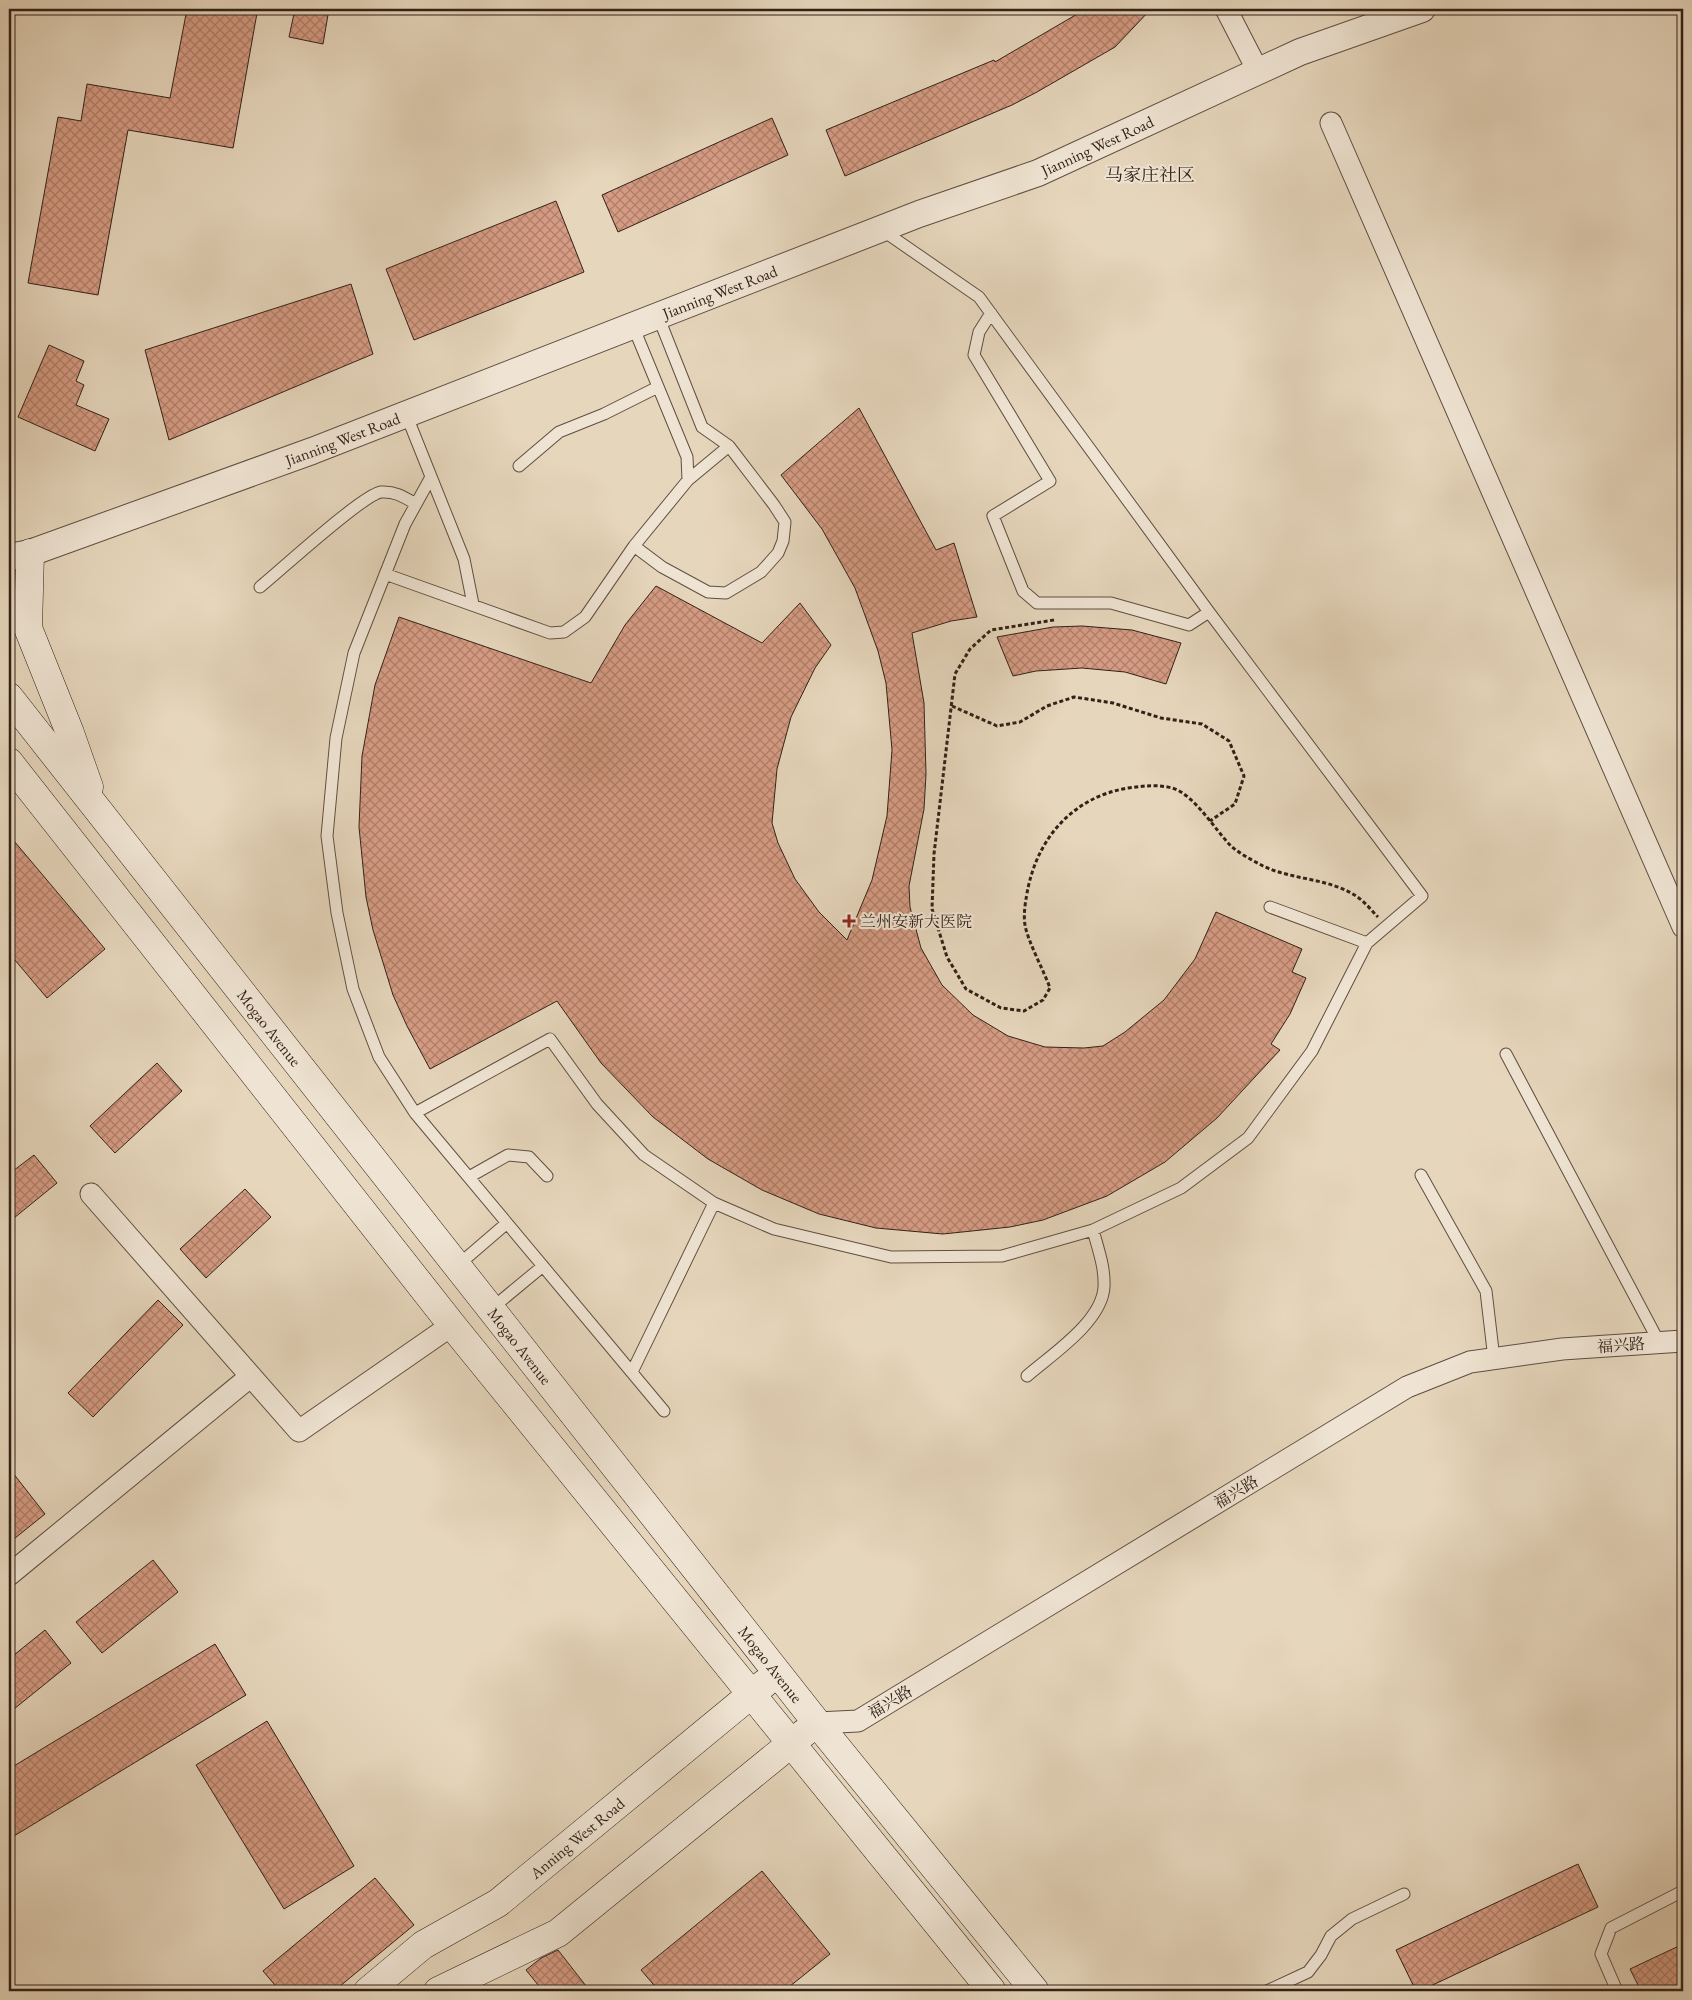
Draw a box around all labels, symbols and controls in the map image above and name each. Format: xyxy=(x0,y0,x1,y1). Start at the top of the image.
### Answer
street label: Jianning West Road xyxy=(1036,110,1158,181)
district label: 马家庄社区 xyxy=(1105,163,1195,186)
street label: Jianning West Road xyxy=(658,260,781,324)
street label: Jianning West Road xyxy=(280,407,404,471)
place label: 兰州安新大医院 xyxy=(860,911,972,932)
marker: 兰州安新大医院 xyxy=(842,914,856,928)
street label: Mogao Avenue xyxy=(233,985,306,1071)
street label: Mogao Avenue xyxy=(483,1303,557,1389)
street label: 福兴路 xyxy=(1596,1333,1646,1357)
street label: 福兴路 xyxy=(1210,1471,1262,1513)
street label: Mogao Avenue xyxy=(734,1621,807,1707)
street label: 福兴路 xyxy=(864,1681,916,1723)
street label: Anning West Road xyxy=(524,1792,629,1884)

